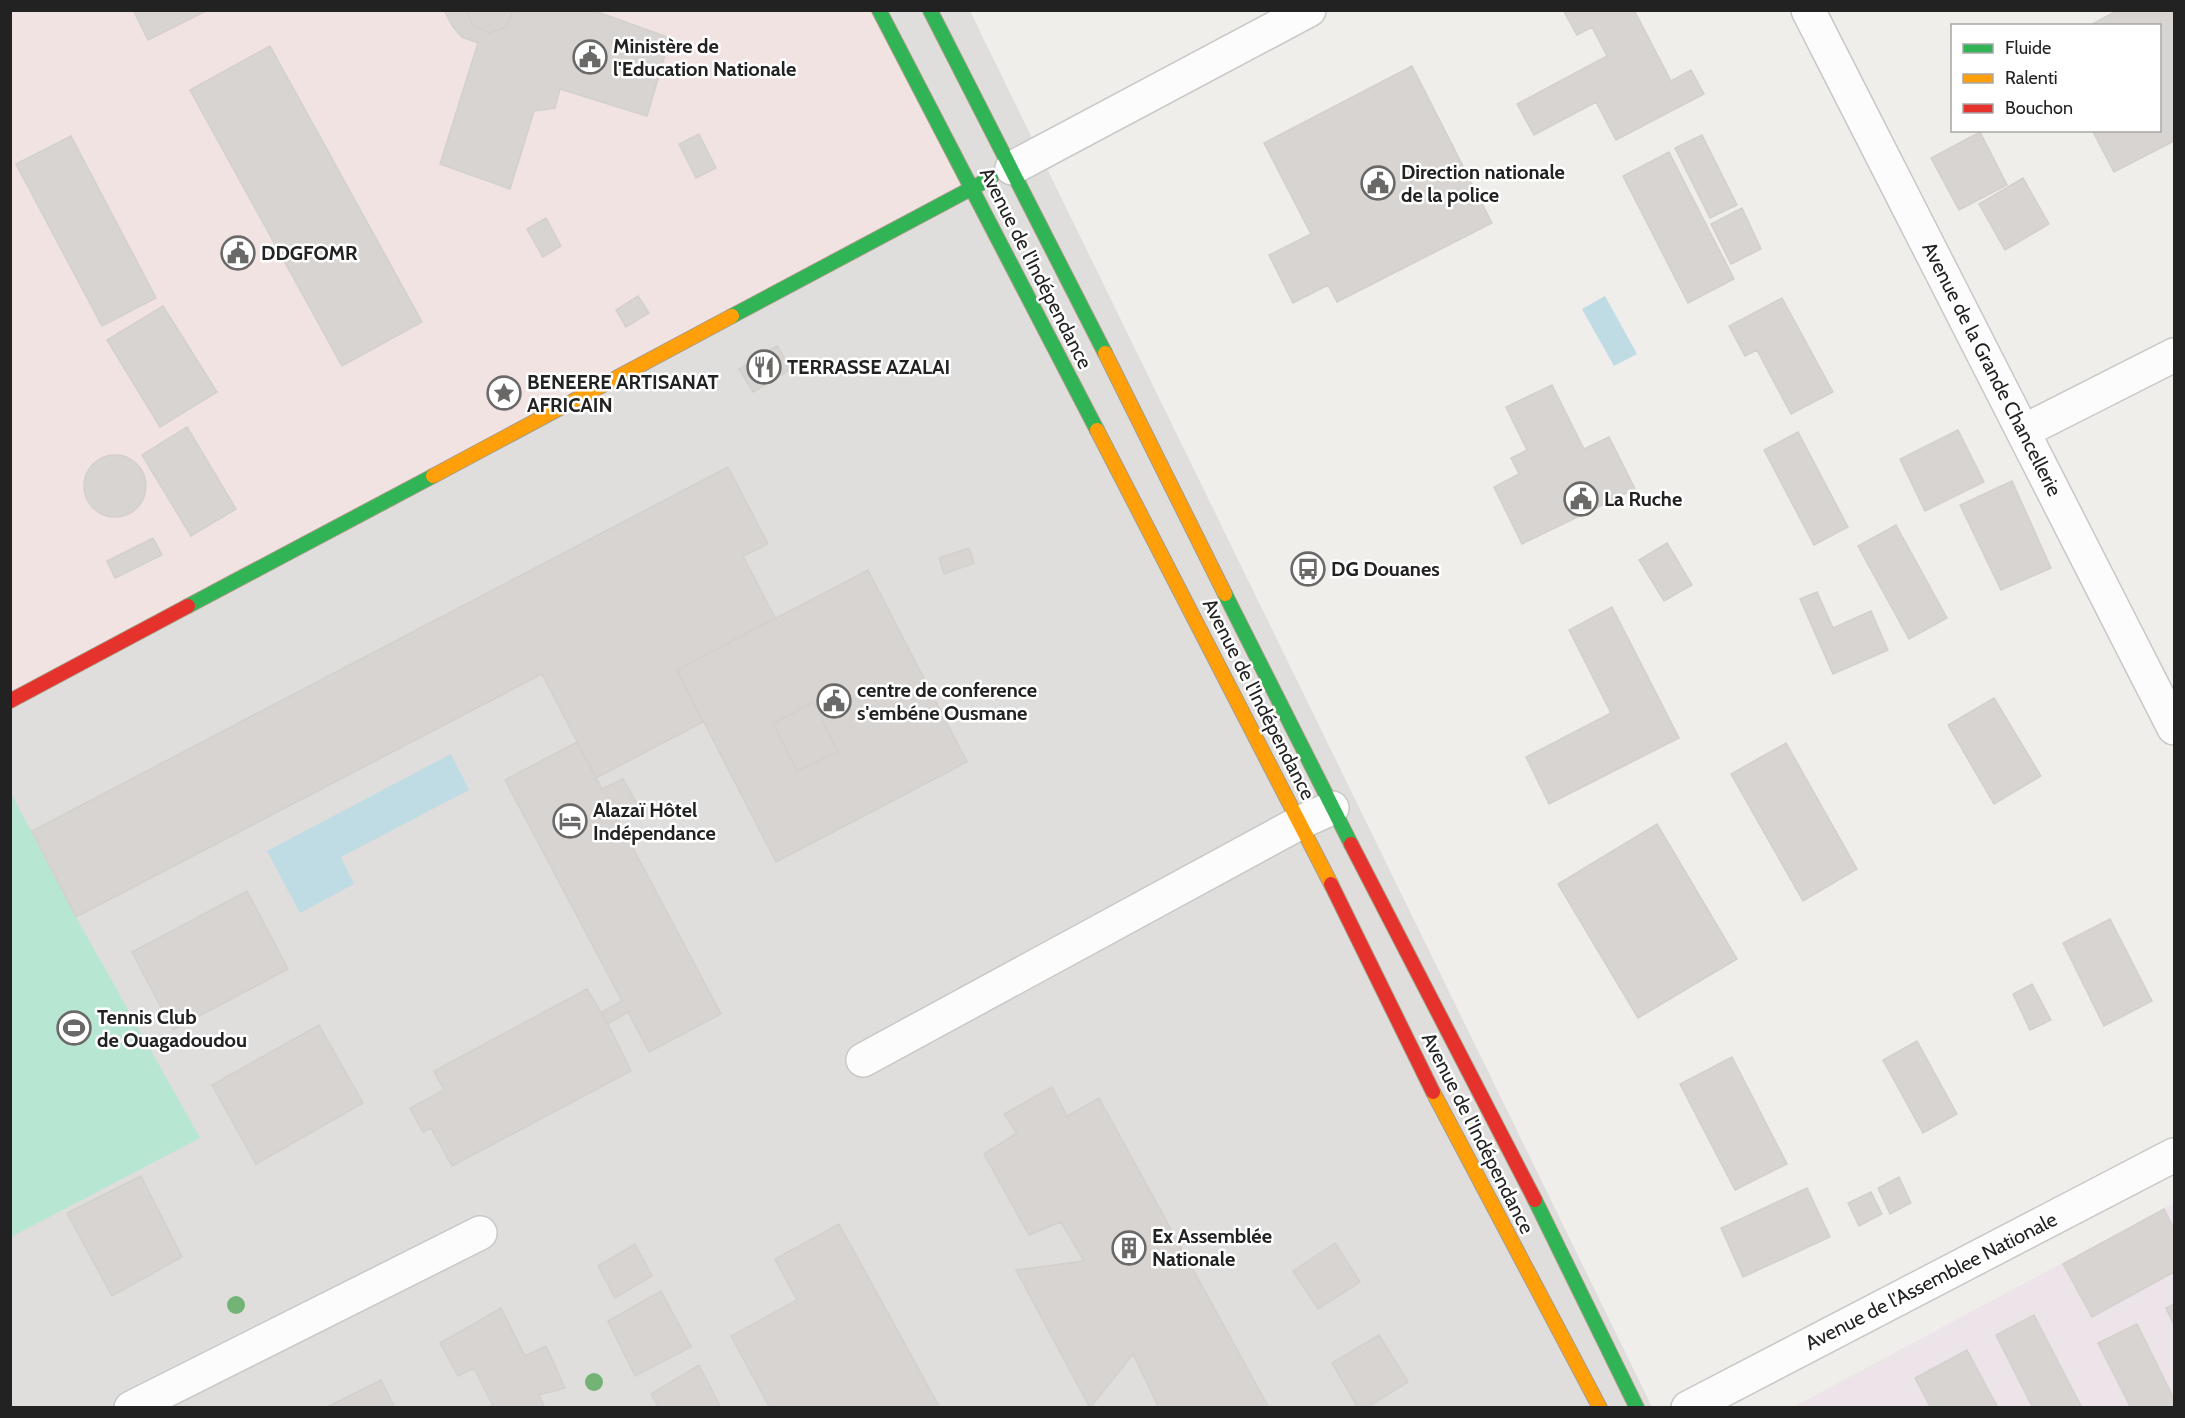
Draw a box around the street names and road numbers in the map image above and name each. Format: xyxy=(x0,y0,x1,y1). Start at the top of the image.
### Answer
street label: Avenue de l'Indépendance xyxy=(975,163,1097,373)
street label: Avenue de la Grande Chancellerie xyxy=(1917,238,2067,500)
street label: Avenue de l'Indépendance xyxy=(1198,594,1320,804)
street label: Avenue de l'Indépendance xyxy=(1417,1028,1539,1238)
street label: Avenue de l'Assemblee Nationale xyxy=(1801,1207,2061,1355)

